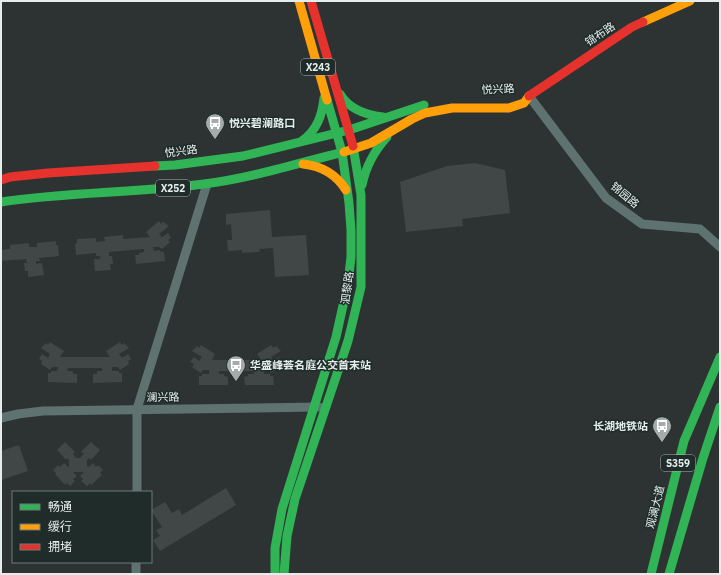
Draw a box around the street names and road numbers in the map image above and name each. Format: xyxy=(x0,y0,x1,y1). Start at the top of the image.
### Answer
street label: 锦布路 xyxy=(582,19,618,49)
road number: X243 xyxy=(301,59,335,75)
street label: 悦兴路 xyxy=(481,81,515,97)
street label: 悦兴路 xyxy=(164,142,198,160)
street label: 锦园路 xyxy=(608,179,642,211)
road number: X252 xyxy=(156,180,190,196)
street label: 泗黎路 xyxy=(338,271,356,305)
street label: 澜兴路 xyxy=(146,390,180,404)
road number: S359 xyxy=(661,455,695,471)
street label: 观澜大道 xyxy=(643,484,667,530)

